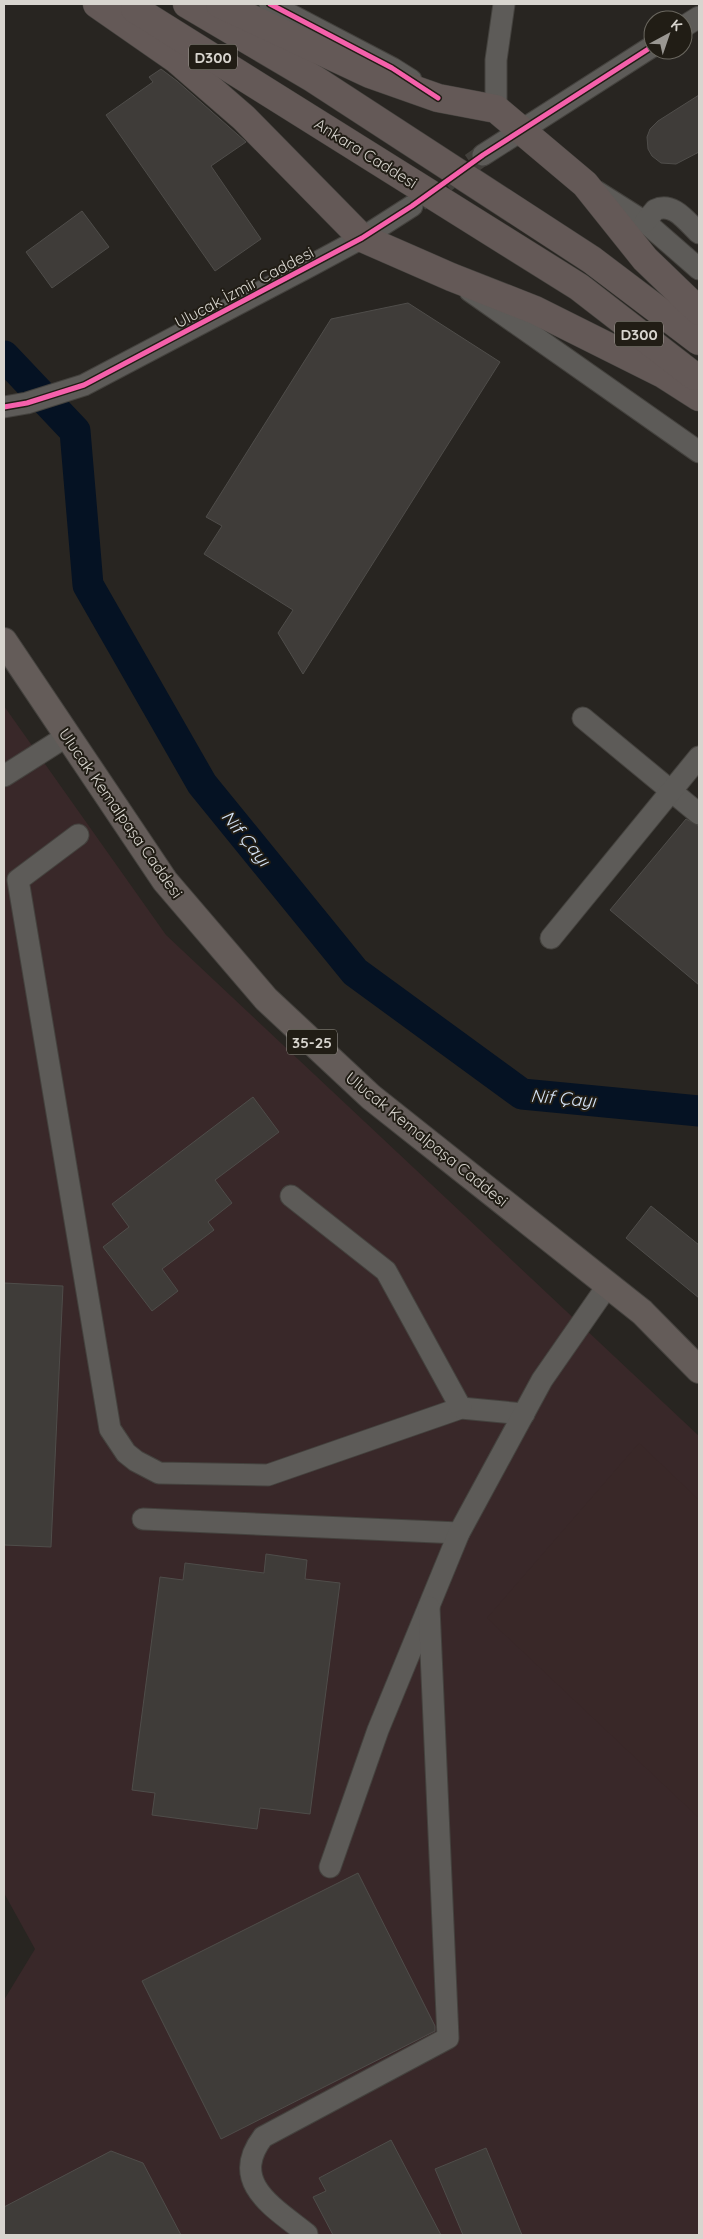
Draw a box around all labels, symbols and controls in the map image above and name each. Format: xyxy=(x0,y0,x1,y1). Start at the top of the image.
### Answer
north arrow xyxy=(643,10,693,60)
text: K xyxy=(667,15,686,35)
road number: D300 xyxy=(189,44,237,70)
street label: Ankara Caddesi xyxy=(311,113,421,193)
street label: Ulucak İzmir Caddesi xyxy=(171,242,317,332)
road number: D300 xyxy=(615,322,663,346)
street label: Ulucak Kemalpaşa Caddesi xyxy=(55,724,187,902)
water label: Nif Çayı xyxy=(217,805,276,871)
road number: 35-25 xyxy=(287,1030,337,1054)
street label: Ulucak Kemalpaşa Caddesi xyxy=(342,1067,512,1211)
water label: Nif Çayı xyxy=(530,1084,598,1112)

